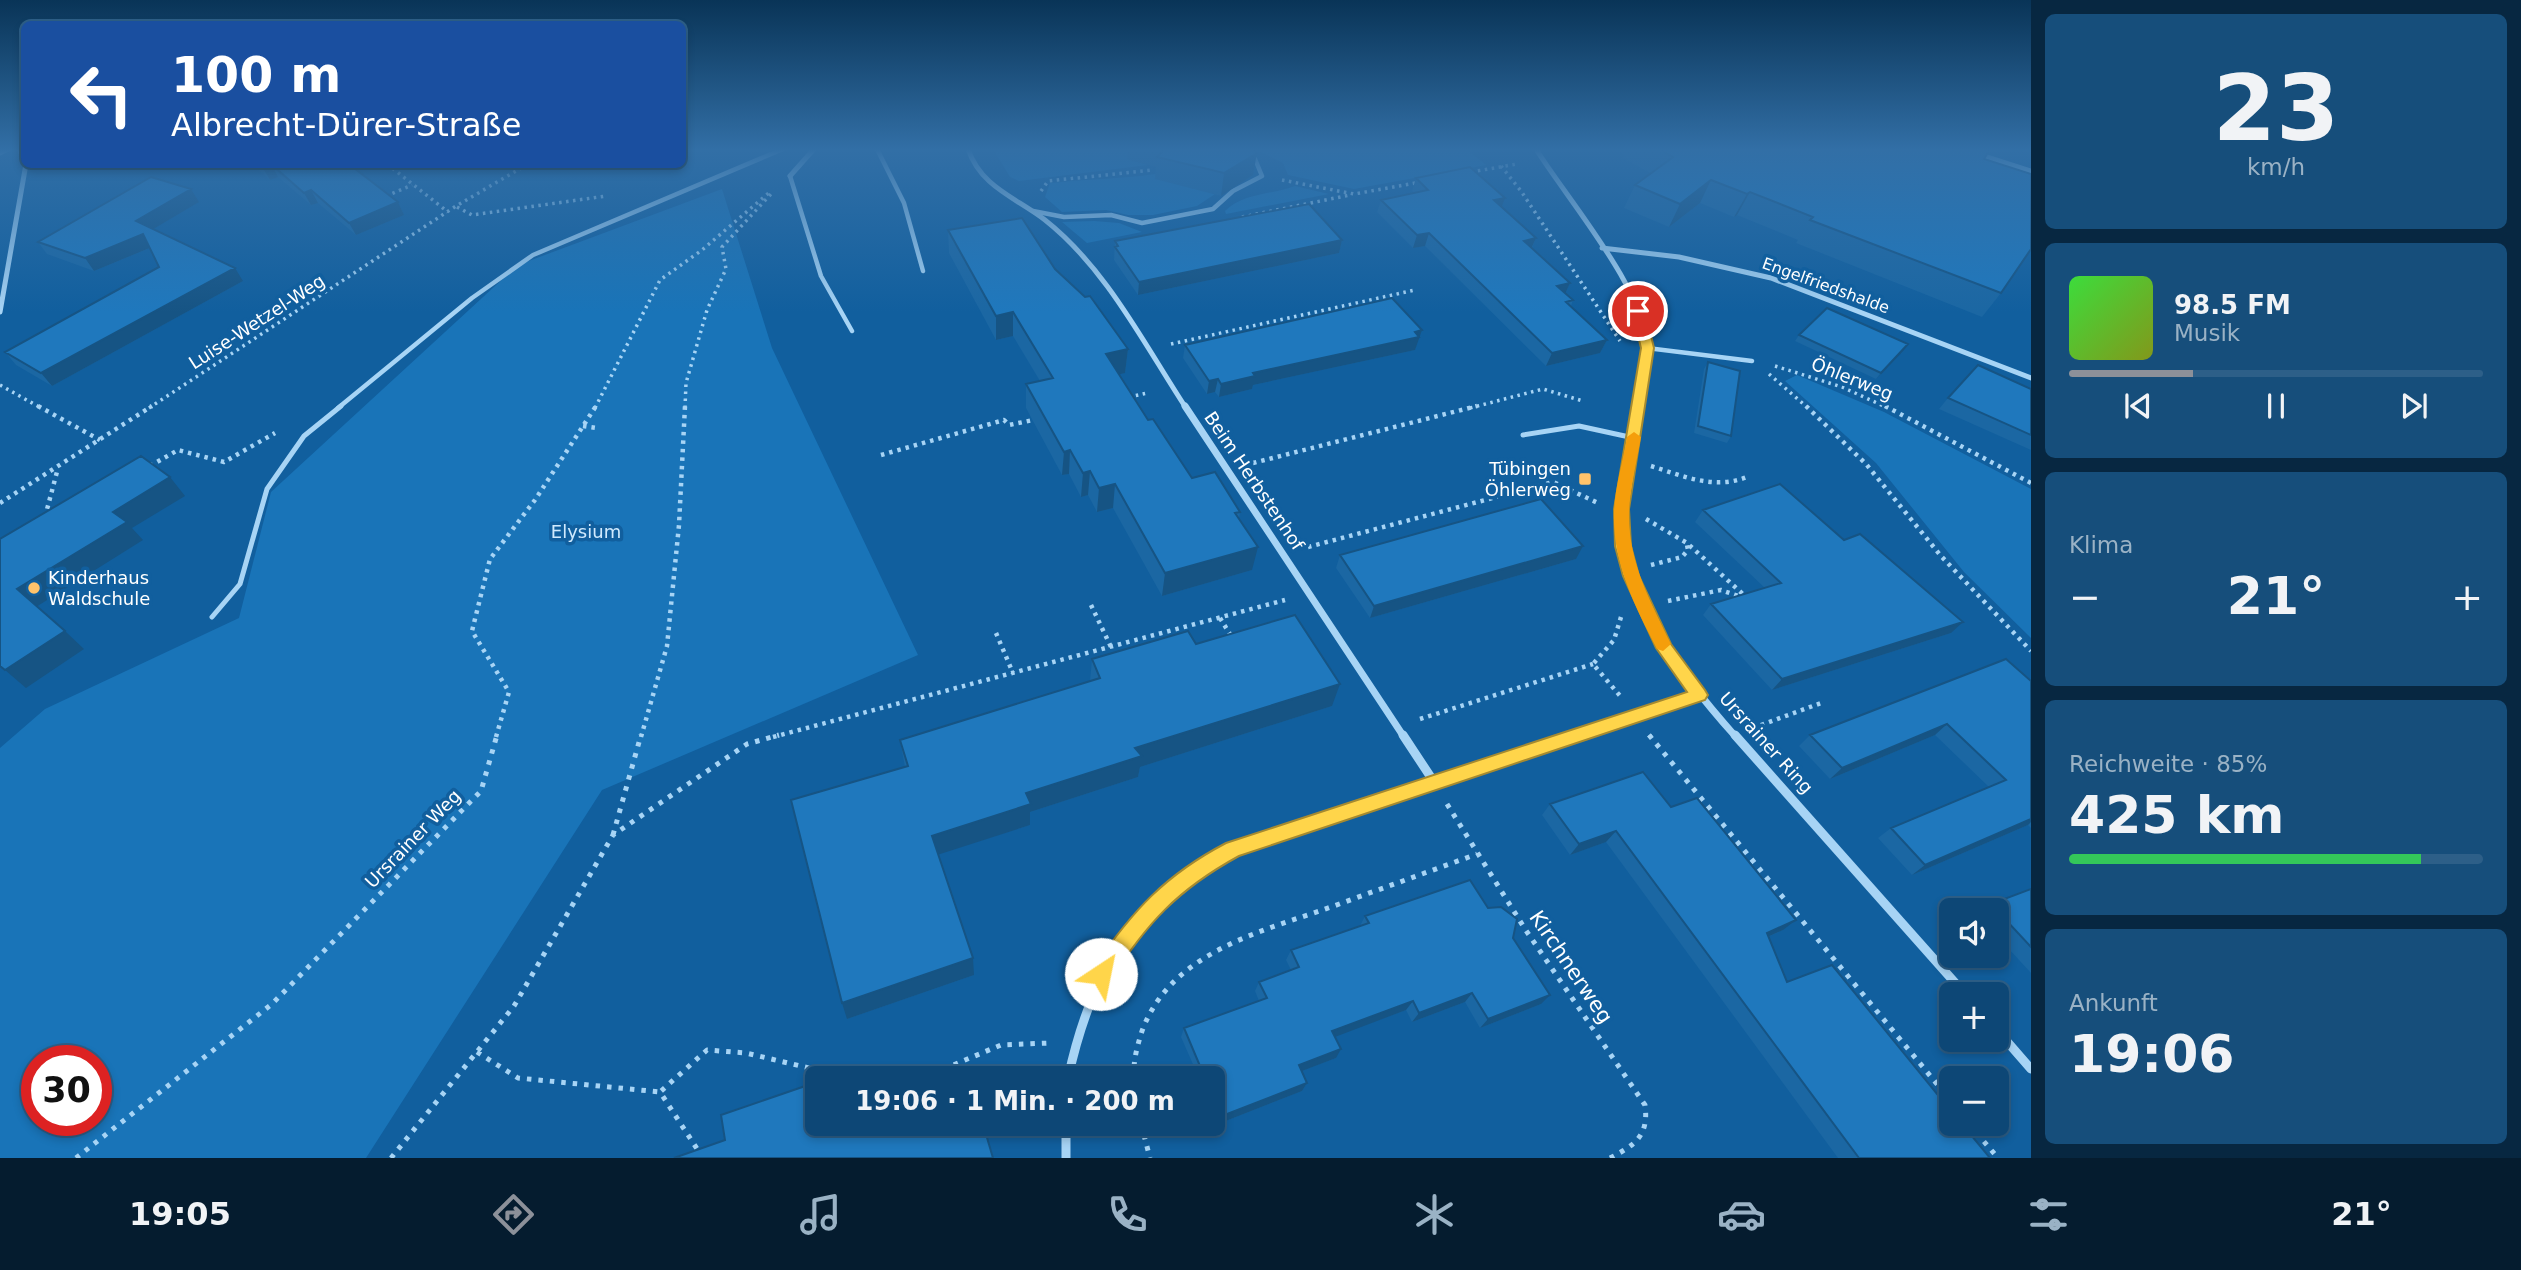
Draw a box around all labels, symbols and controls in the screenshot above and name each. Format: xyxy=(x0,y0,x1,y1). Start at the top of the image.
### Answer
text: 100 m xyxy=(171,47,341,104)
icon: left xyxy=(56,49,147,140)
text: 23 xyxy=(2213,56,2339,161)
text: Albrecht-Dürer-Straße xyxy=(171,106,521,144)
text: km/h xyxy=(2247,154,2305,180)
street label: Engelfriedshalde xyxy=(1760,254,1892,317)
street label: Luise-Wetzel-Weg xyxy=(185,270,329,373)
pin xyxy=(1608,281,1668,341)
text: 98.5 FM xyxy=(2174,290,2291,320)
icon: arrive xyxy=(1619,292,1657,330)
text: Musik xyxy=(2174,320,2240,346)
street label: Öhlerweg xyxy=(1808,353,1896,404)
icon: previous xyxy=(2119,387,2157,425)
icon: pause xyxy=(2257,387,2295,425)
icon: next xyxy=(2395,387,2433,425)
street label: Beim Herbstenhof xyxy=(1200,407,1309,555)
place label: Tübingen Öhlerweg xyxy=(1485,458,1571,500)
marker: Tübingen Öhlerweg xyxy=(1577,471,1593,487)
park label: Elysium xyxy=(551,521,621,542)
text: Klima xyxy=(2069,532,2133,558)
text: 21° xyxy=(2227,566,2325,626)
place label: Kinderhaus Waldschule xyxy=(48,567,150,609)
text: − xyxy=(2069,575,2101,619)
text: + xyxy=(2451,575,2483,619)
marker: Kinderhaus Waldschule xyxy=(26,580,42,596)
street label: Ursrainer Ring xyxy=(1715,688,1817,798)
text: Reichweite · 85% xyxy=(2069,751,2267,777)
street label: Ursrainer Weg xyxy=(361,785,465,892)
text: 425 km xyxy=(2069,785,2284,845)
map controls xyxy=(1939,898,2009,1136)
button: sound xyxy=(1939,898,2009,968)
street label: Kirchnerweg xyxy=(1524,906,1618,1028)
position arrow xyxy=(1064,937,1138,1011)
button: + xyxy=(1939,982,2009,1052)
text: Ankunft xyxy=(2069,990,2158,1016)
text: 19:06 xyxy=(2069,1024,2235,1084)
speed limit sign: 30 xyxy=(21,1045,112,1136)
button: − xyxy=(1939,1066,2009,1136)
text: 19:06 · 1 Min. · 200 m xyxy=(855,1086,1175,1116)
icon: directions xyxy=(489,1190,538,1239)
icon: music xyxy=(796,1190,845,1239)
icon: phone xyxy=(1103,1190,1152,1239)
icon: climate xyxy=(1410,1190,1459,1239)
icon: car xyxy=(1717,1190,1766,1239)
icon: filters xyxy=(2024,1190,2073,1239)
text: 19:05 xyxy=(129,1195,231,1233)
text: 21° xyxy=(2331,1195,2392,1233)

